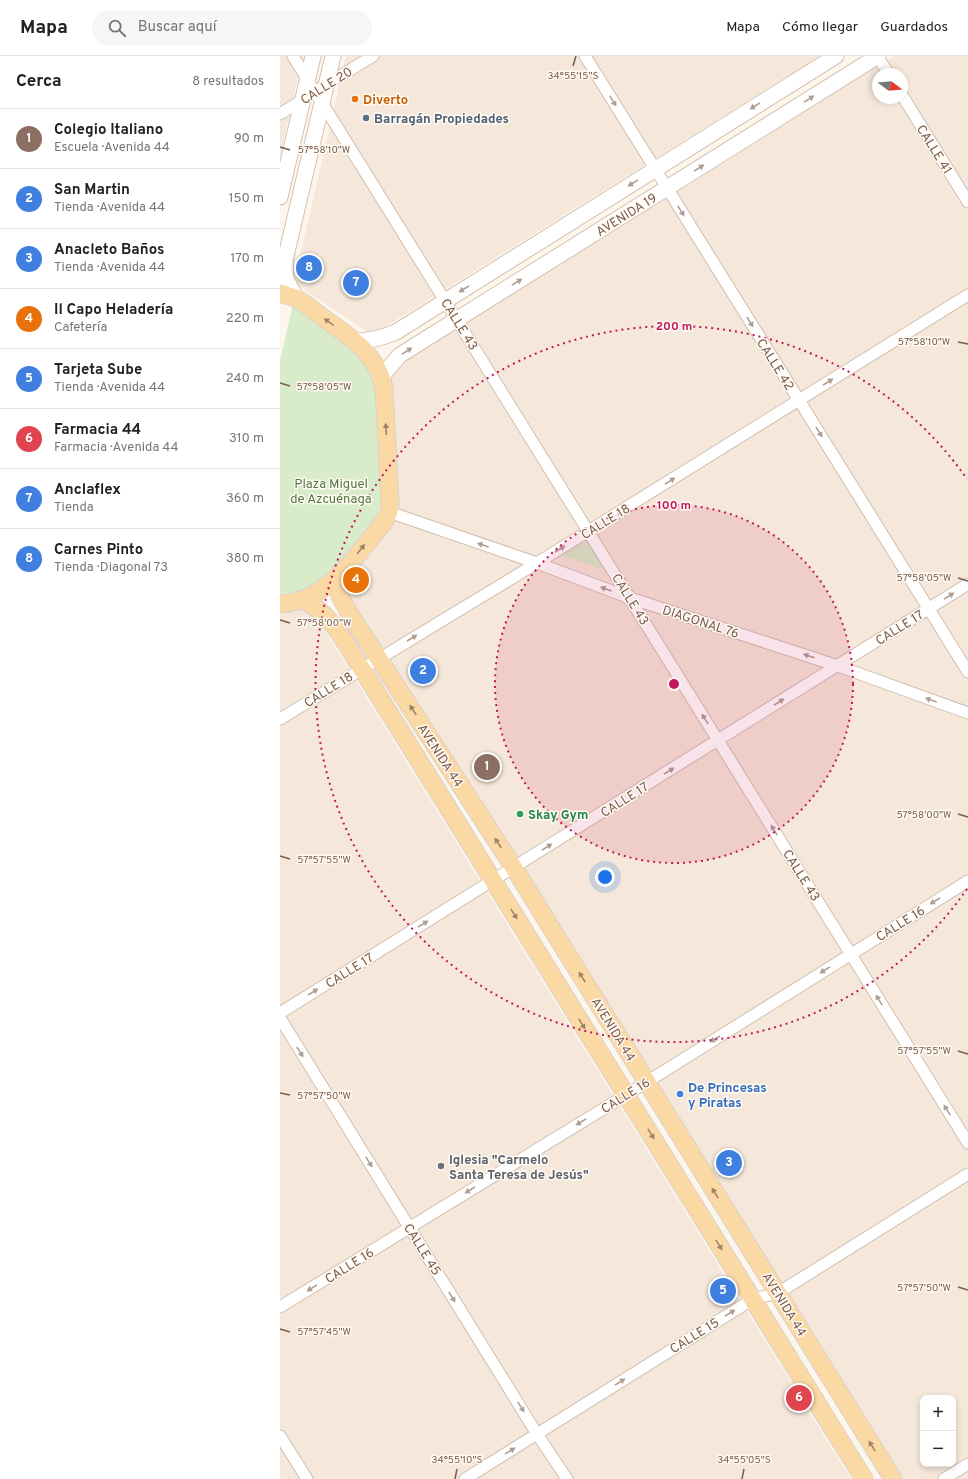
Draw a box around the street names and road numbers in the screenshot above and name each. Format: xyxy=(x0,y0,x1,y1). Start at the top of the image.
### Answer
street label: CALLE 20 xyxy=(298,64,356,109)
street label: CALLE 41 xyxy=(912,122,955,178)
street label: AVENIDA 19 xyxy=(594,191,660,241)
street label: CALLE 43 xyxy=(436,296,480,354)
street label: CALLE 42 xyxy=(752,336,797,394)
street label: CALLE 18 xyxy=(579,501,634,544)
street label: CALLE 43 xyxy=(607,571,651,629)
street label: DIAGONAL 76 xyxy=(660,603,741,643)
street label: CALLE 17 xyxy=(873,608,927,650)
street label: CALLE 18 xyxy=(302,669,357,712)
street label: AVENIDA 44 xyxy=(413,721,466,791)
street label: CALLE 17 xyxy=(598,780,652,822)
street label: CALLE 43 xyxy=(778,847,822,905)
street label: CALLE 16 xyxy=(874,903,929,946)
street label: CALLE 17 xyxy=(323,951,377,993)
street label: AVENIDA 44 xyxy=(586,995,638,1065)
street label: CALLE 16 xyxy=(599,1075,654,1118)
street label: CALLE 45 xyxy=(399,1221,444,1279)
street label: CALLE 16 xyxy=(323,1245,378,1288)
street label: AVENIDA 44 xyxy=(757,1270,809,1340)
street label: CALLE 15 xyxy=(667,1315,723,1358)

